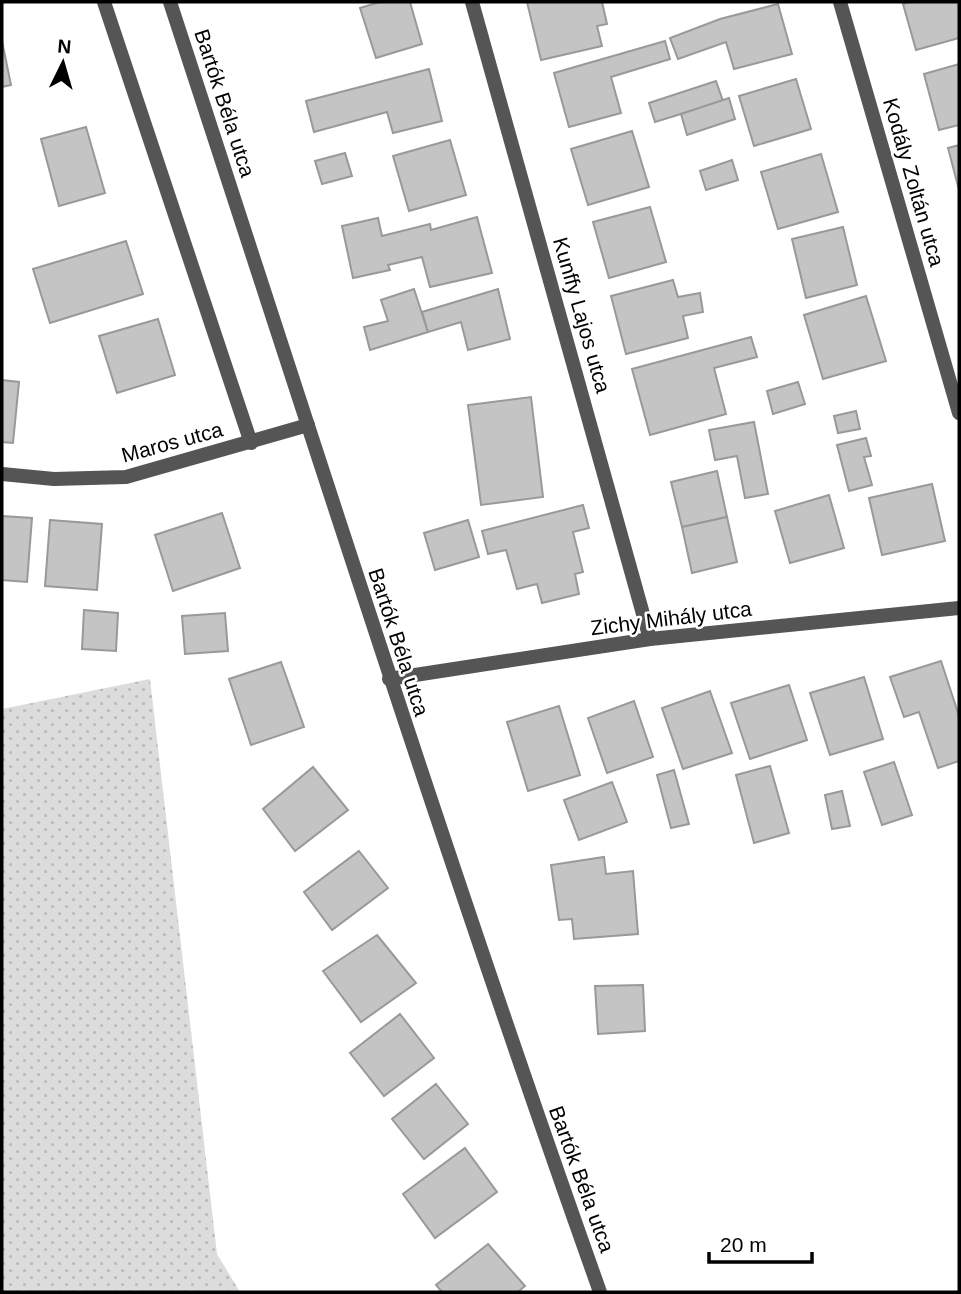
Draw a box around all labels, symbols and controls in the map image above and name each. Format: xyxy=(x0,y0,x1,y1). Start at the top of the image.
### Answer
street label: Bartók Béla utca xyxy=(190,26,260,180)
north arrow xyxy=(28,28,98,98)
text: N xyxy=(57,36,72,58)
street label: Kodály Zoltán utca xyxy=(879,95,949,269)
street label: Kunffy Lajos utca xyxy=(549,235,615,396)
street label: Maros utca xyxy=(119,417,225,467)
street label: Bartók Béla utca xyxy=(364,565,434,719)
street label: Zichy Mihály utca xyxy=(589,597,753,639)
street label: Bartók Béla utca xyxy=(545,1103,619,1256)
scale bar xyxy=(709,1220,812,1264)
text: 20 m xyxy=(720,1233,767,1256)

